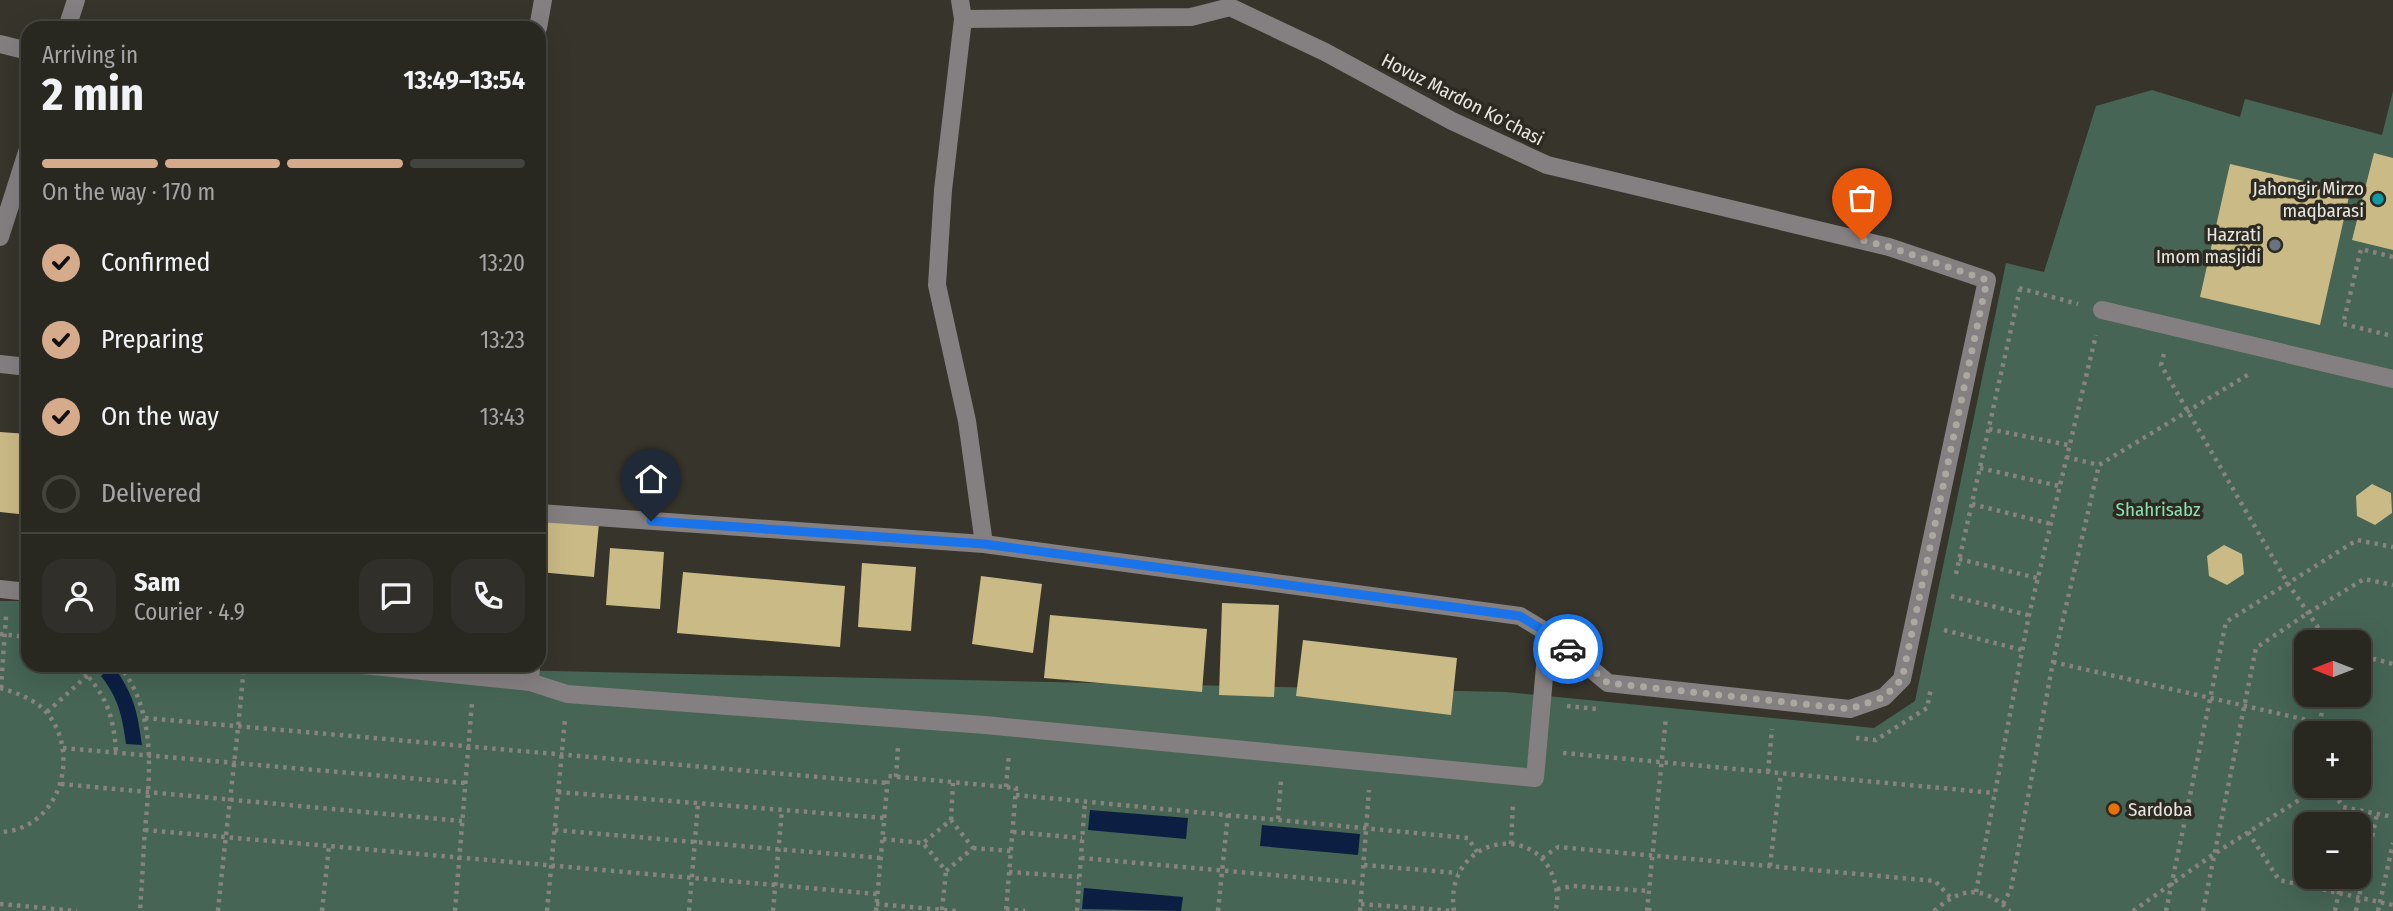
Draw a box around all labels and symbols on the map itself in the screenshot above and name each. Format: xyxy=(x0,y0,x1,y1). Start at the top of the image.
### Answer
street label: Hovuz Mardon Ko’chasi xyxy=(1378,49,1548,150)
pin xyxy=(1832,168,1892,240)
place label: Jahongir Mirzo maqbarasi xyxy=(2253,177,2364,222)
marker: Jahongir Mirzo maqbarasi xyxy=(2370,191,2386,207)
place label: Hazrati Imom masjidi xyxy=(2156,223,2261,268)
marker: Hazrati Imom masjidi xyxy=(2267,237,2283,253)
pin xyxy=(621,449,681,521)
park label: Shahrisabz xyxy=(2116,498,2201,521)
courier xyxy=(1533,614,1603,684)
north arrow xyxy=(2294,630,2371,707)
place label: Sardoba xyxy=(2128,798,2192,821)
marker: Sardoba xyxy=(2106,801,2122,817)

